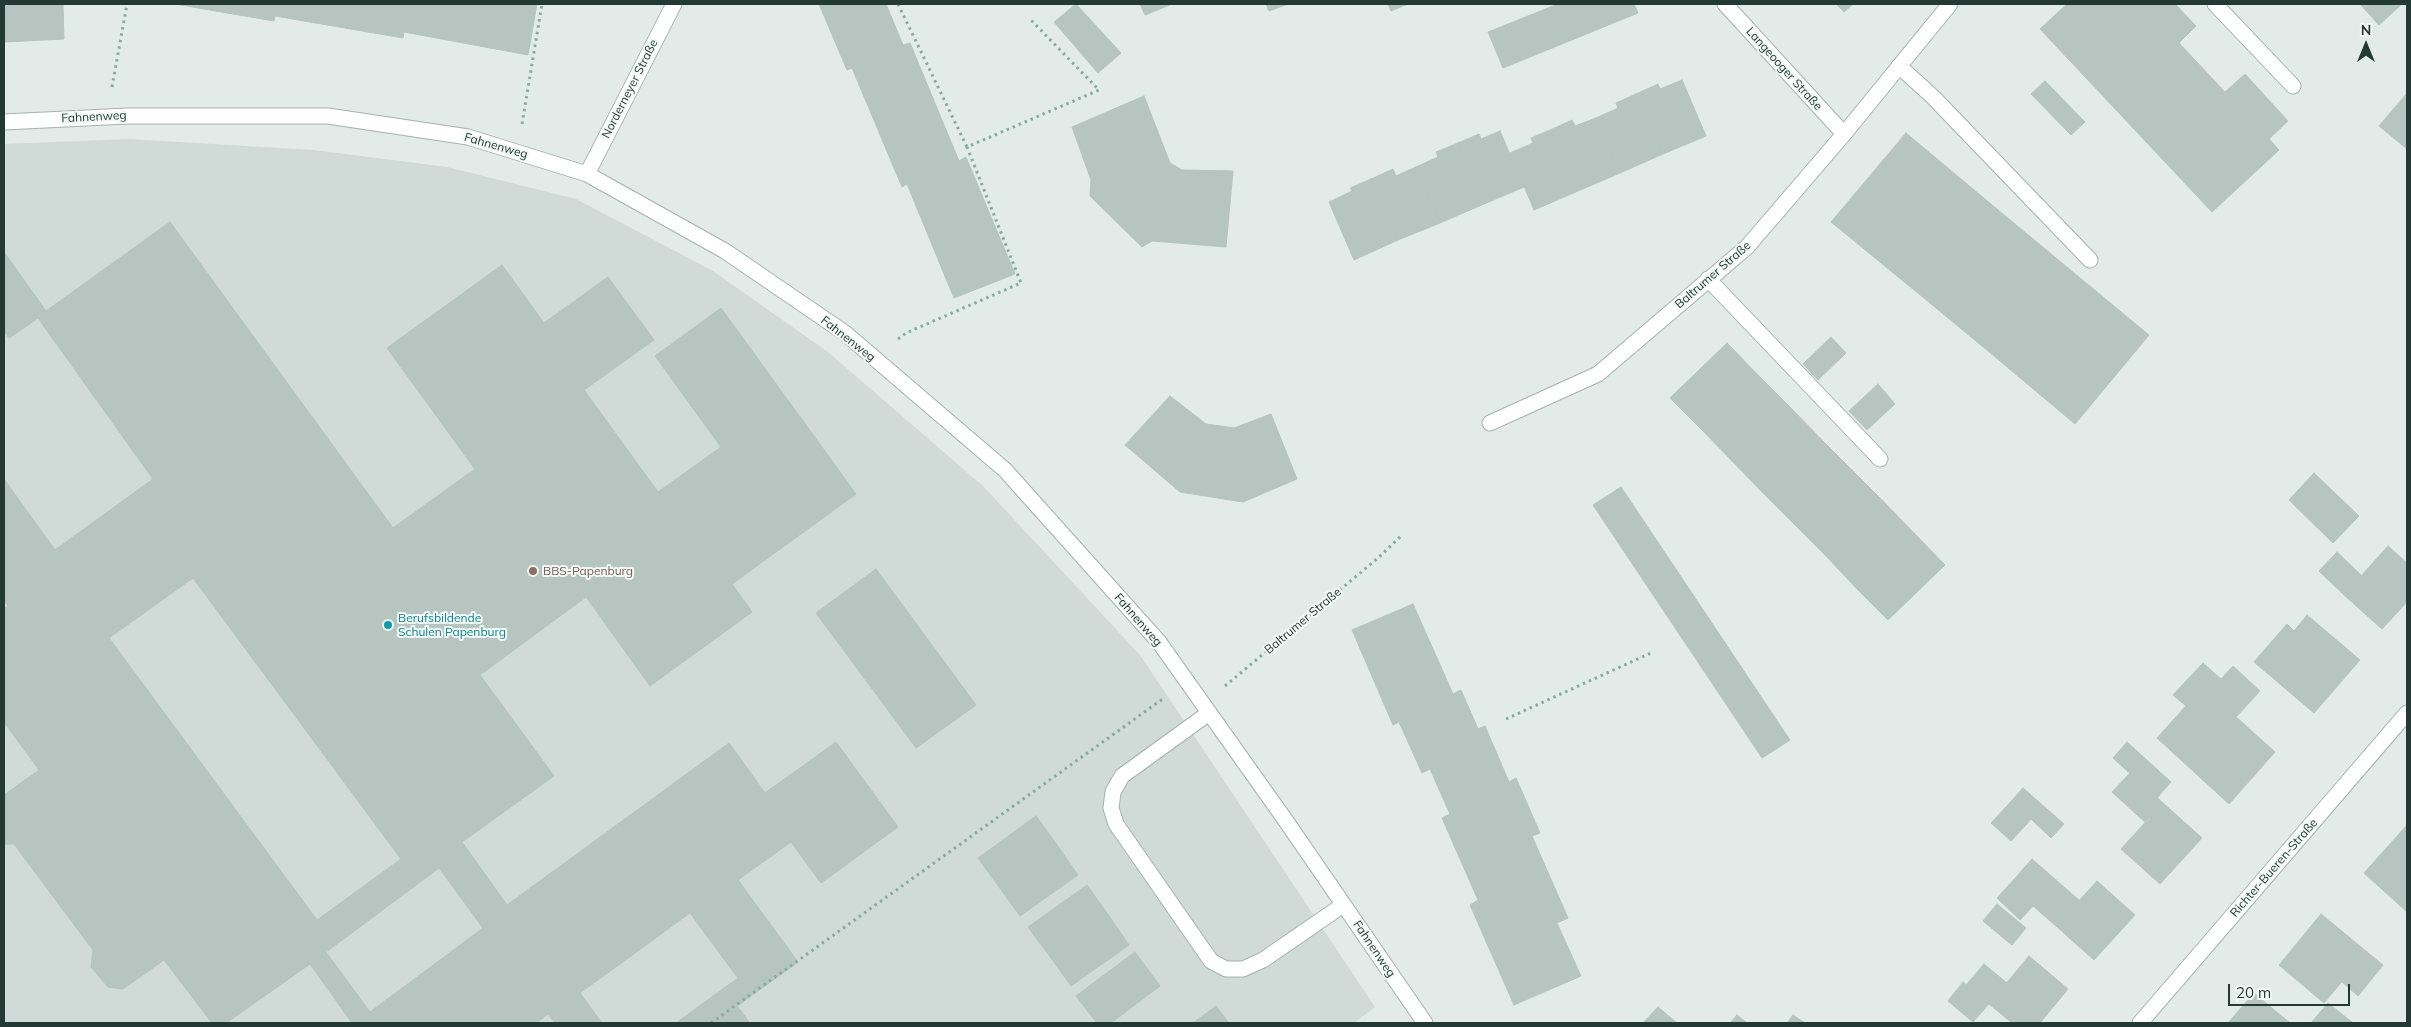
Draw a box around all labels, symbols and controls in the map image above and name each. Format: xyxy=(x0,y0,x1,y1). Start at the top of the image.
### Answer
north arrow xyxy=(2341,20,2391,70)
text: N xyxy=(2361,21,2371,39)
street label: Langeooger Straße xyxy=(1743,25,1825,113)
street label: Norderneyer Straße xyxy=(599,37,661,141)
street label: Fahnenweg xyxy=(61,108,127,126)
street label: Fahnenweg xyxy=(463,130,529,162)
street label: Baltrumer Straße xyxy=(1672,238,1754,312)
street label: Fahnenweg xyxy=(818,313,878,365)
place label: BBS-Papenburg xyxy=(543,564,633,578)
marker: BBS-Papenburg xyxy=(527,565,539,577)
street label: Baltrumer Straße xyxy=(1262,585,1344,657)
street label: Fahnenweg xyxy=(1111,591,1165,649)
place label: Berufsbildende Schulen Papenburg xyxy=(398,611,506,639)
marker: Berufsbildende Schulen Papenburg xyxy=(382,619,394,631)
street label: Richter-Bueren-Straße xyxy=(2227,816,2321,920)
street label: Fahnenweg xyxy=(1350,918,1398,980)
scale bar xyxy=(2231,974,2354,1006)
text: 20 m xyxy=(2236,983,2271,1002)

